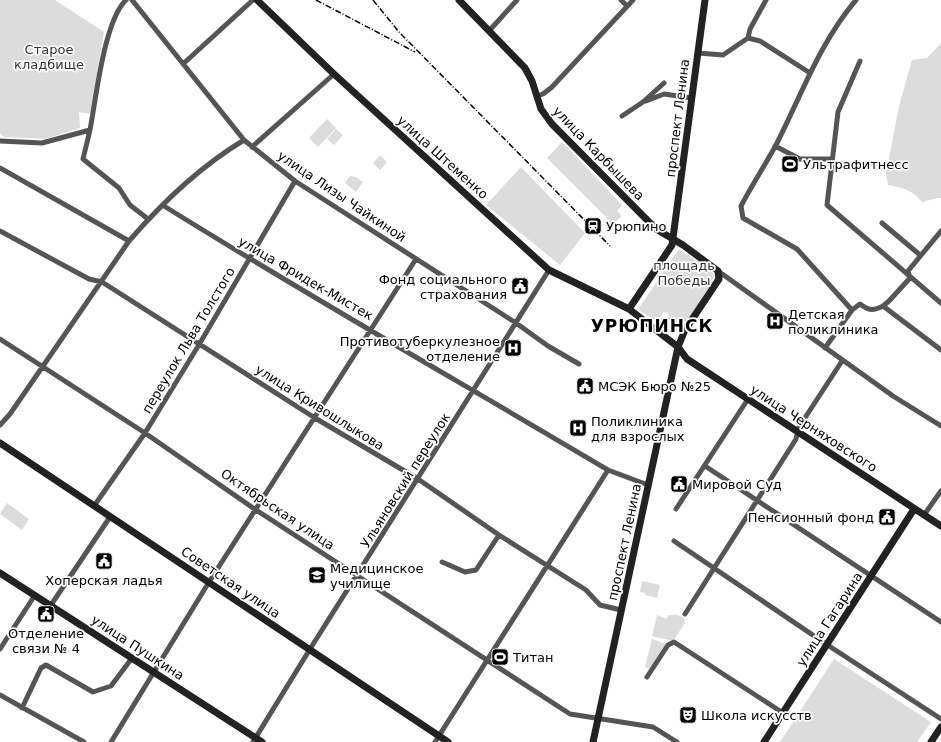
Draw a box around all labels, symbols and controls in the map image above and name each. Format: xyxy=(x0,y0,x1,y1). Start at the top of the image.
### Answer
park label: Старое кладбище xyxy=(14,42,84,72)
street label: проспект Ленина xyxy=(663,58,692,178)
street label: улица Карбышева xyxy=(550,103,647,203)
street label: улица Штеменко xyxy=(394,113,491,202)
street label: улица Лизы Чайкиной xyxy=(275,148,409,245)
sports icon: Ультрафитнесс xyxy=(780,154,800,174)
place label: Ультрафитнесс xyxy=(803,157,909,172)
station icon: Урюпино xyxy=(583,216,603,236)
place label: Урюпино xyxy=(606,219,667,234)
street label: улица Фридек-Мистек xyxy=(236,234,376,323)
park label: площадь Победы xyxy=(653,258,715,288)
street label: переулок Льва Толстого xyxy=(139,265,238,416)
place label: Фонд социального страхования xyxy=(379,272,507,302)
public building icon: Фонд социального страхования xyxy=(510,276,530,296)
place label: Детская поликлиника xyxy=(788,307,879,337)
hospital icon: Детская поликлиника xyxy=(765,311,785,331)
district label: УРЮПИНСК xyxy=(591,316,713,336)
place label: Противотуберкулезное отделение xyxy=(340,334,500,364)
hospital icon: Противотуберкулезное отделение xyxy=(503,338,523,358)
street label: улица Кривошлыкова xyxy=(253,362,387,453)
public building icon: МСЭК Бюро №25 xyxy=(575,376,595,396)
place label: МСЭК Бюро №25 xyxy=(598,379,711,394)
street label: улица Черняховского xyxy=(748,382,880,475)
street label: Ульяновский переулок xyxy=(358,410,453,551)
place label: Поликлиника для взрослых xyxy=(591,414,685,444)
hospital icon: Поликлиника для взрослых xyxy=(568,418,588,438)
street label: Октябрьская улица xyxy=(218,466,337,553)
public building icon: Мировой Суд xyxy=(669,474,689,494)
place label: Мировой Суд xyxy=(692,477,782,492)
street label: проспект Ленина xyxy=(605,482,644,602)
public building icon: Пенсионный фонд xyxy=(877,507,897,527)
place label: Пенсионный фонд xyxy=(748,510,874,525)
street label: Советская улица xyxy=(178,544,283,621)
public building icon: Хоперская ладья xyxy=(94,551,114,571)
place label: Медицинское училище xyxy=(330,561,423,591)
school or university icon: Медицинское училище xyxy=(307,565,327,585)
street label: улица Гагарина xyxy=(793,569,865,669)
place label: Хоперская ладья xyxy=(45,573,163,588)
public building icon: Отделение связи № 4 xyxy=(36,604,56,624)
street label: улица Пушкина xyxy=(89,612,187,683)
place label: Отделение связи № 4 xyxy=(8,626,84,656)
sports icon: Титан xyxy=(490,647,510,667)
place label: Титан xyxy=(512,650,553,665)
theatre icon: Школа искусств xyxy=(678,705,698,725)
place label: Школа искусств xyxy=(701,708,812,723)

